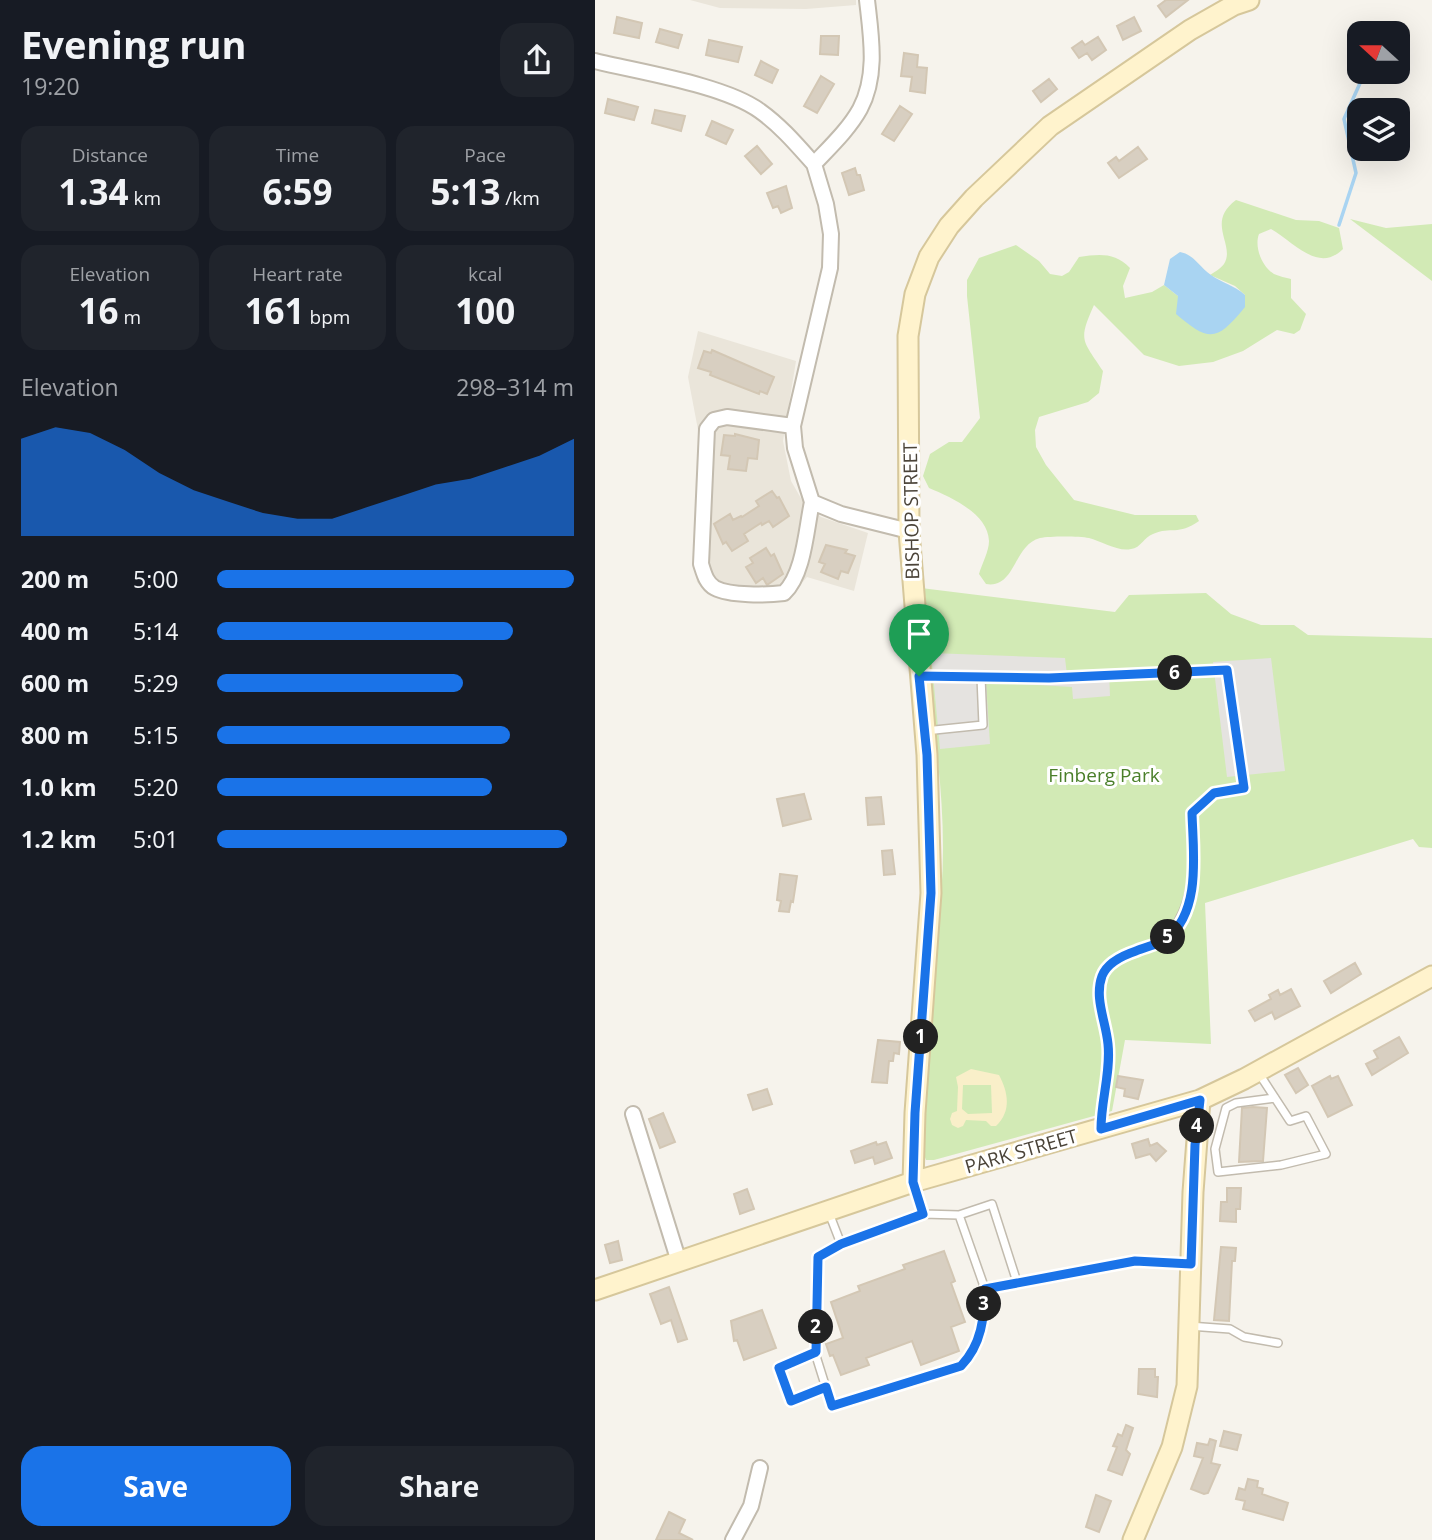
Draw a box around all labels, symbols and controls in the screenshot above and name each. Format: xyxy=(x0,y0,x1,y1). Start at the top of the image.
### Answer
text: Evening run xyxy=(21,18,246,70)
north arrow xyxy=(1347,21,1411,84)
map controls xyxy=(1347,21,1410,161)
button: share xyxy=(500,23,574,97)
text: 19:20 xyxy=(21,70,80,102)
button: layers xyxy=(1347,98,1410,161)
text: Distance xyxy=(72,142,148,168)
text: Time xyxy=(276,142,319,168)
text: Pace xyxy=(464,142,506,168)
text: 1.34 xyxy=(59,168,129,215)
text: 6:59 xyxy=(262,168,333,215)
text: 5:13 xyxy=(430,168,500,215)
text: km xyxy=(129,185,161,211)
text: /km xyxy=(500,185,540,211)
text: Elevation xyxy=(69,261,150,287)
text: Heart rate xyxy=(252,261,343,287)
text: kcal xyxy=(468,261,502,287)
text: 16 xyxy=(79,287,119,334)
text: 161 xyxy=(245,287,305,334)
text: 100 xyxy=(455,287,515,334)
text: m xyxy=(119,304,141,330)
text: bpm xyxy=(305,304,350,330)
text: Elevation xyxy=(21,371,119,403)
text: 298–314 m xyxy=(456,371,574,403)
street label: BISHOP STREET xyxy=(897,442,925,580)
text: 200 m xyxy=(21,563,89,595)
text: 5:00 xyxy=(133,563,179,595)
pin xyxy=(889,604,949,676)
text: 400 m xyxy=(21,615,89,647)
text: 5:14 xyxy=(133,615,179,647)
icon: arrive xyxy=(900,615,938,653)
pin: 6 xyxy=(1157,656,1193,690)
text: 6 xyxy=(1169,659,1180,685)
text: 600 m xyxy=(21,667,89,699)
text: 5:29 xyxy=(133,667,179,699)
text: 800 m xyxy=(21,719,89,751)
text: 5:15 xyxy=(133,719,179,751)
park label: Finberg Park xyxy=(1048,762,1160,788)
text: 1.0 km xyxy=(21,771,97,803)
text: 5:20 xyxy=(133,771,179,803)
text: 1.2 km xyxy=(21,823,97,855)
text: 5:01 xyxy=(133,823,179,855)
pin: 5 xyxy=(1151,920,1185,954)
text: 5 xyxy=(1162,923,1173,949)
pin: 1 xyxy=(903,1020,939,1054)
text: 1 xyxy=(915,1023,926,1049)
pin: 4 xyxy=(1179,1108,1215,1144)
text: 4 xyxy=(1191,1112,1202,1138)
street label: PARK STREET xyxy=(962,1122,1081,1179)
pin: 3 xyxy=(967,1286,1001,1322)
text: 3 xyxy=(978,1290,989,1316)
pin: 2 xyxy=(799,1310,833,1344)
text: 2 xyxy=(810,1313,821,1339)
button: Save xyxy=(21,1446,291,1526)
button: Share xyxy=(305,1446,574,1526)

